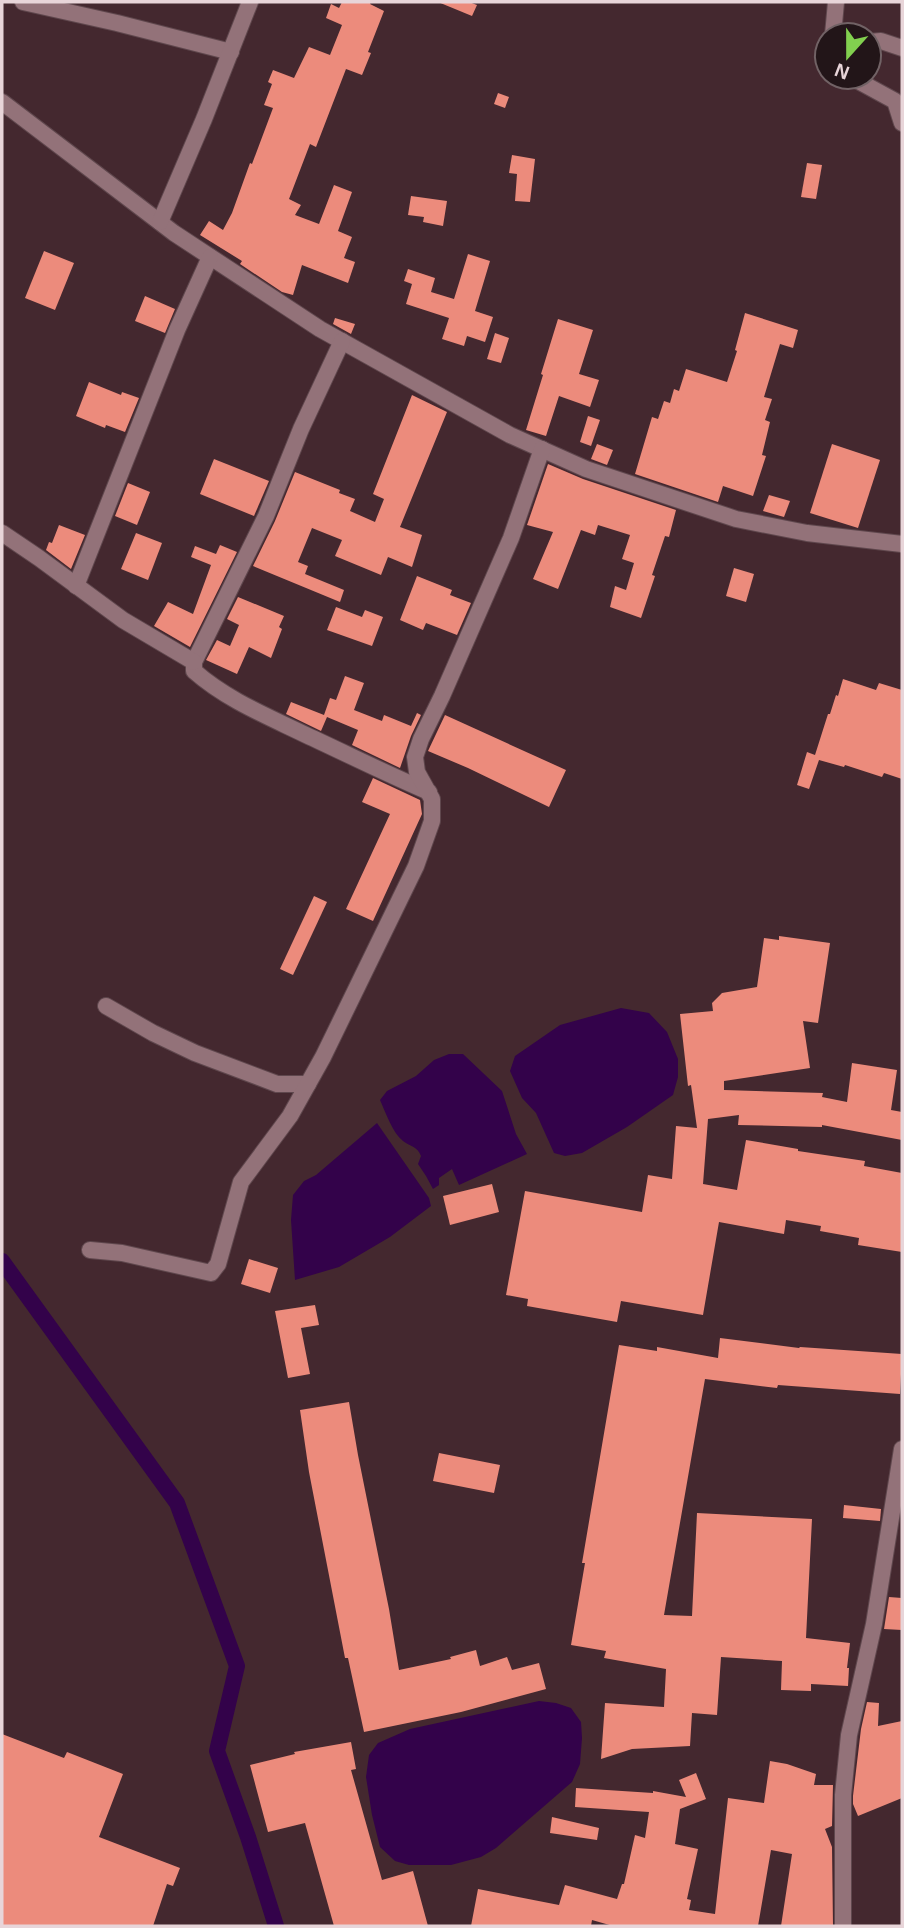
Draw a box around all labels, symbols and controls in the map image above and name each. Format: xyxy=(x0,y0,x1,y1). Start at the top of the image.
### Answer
north arrow xyxy=(813,21,883,91)
text: N xyxy=(832,59,852,84)

